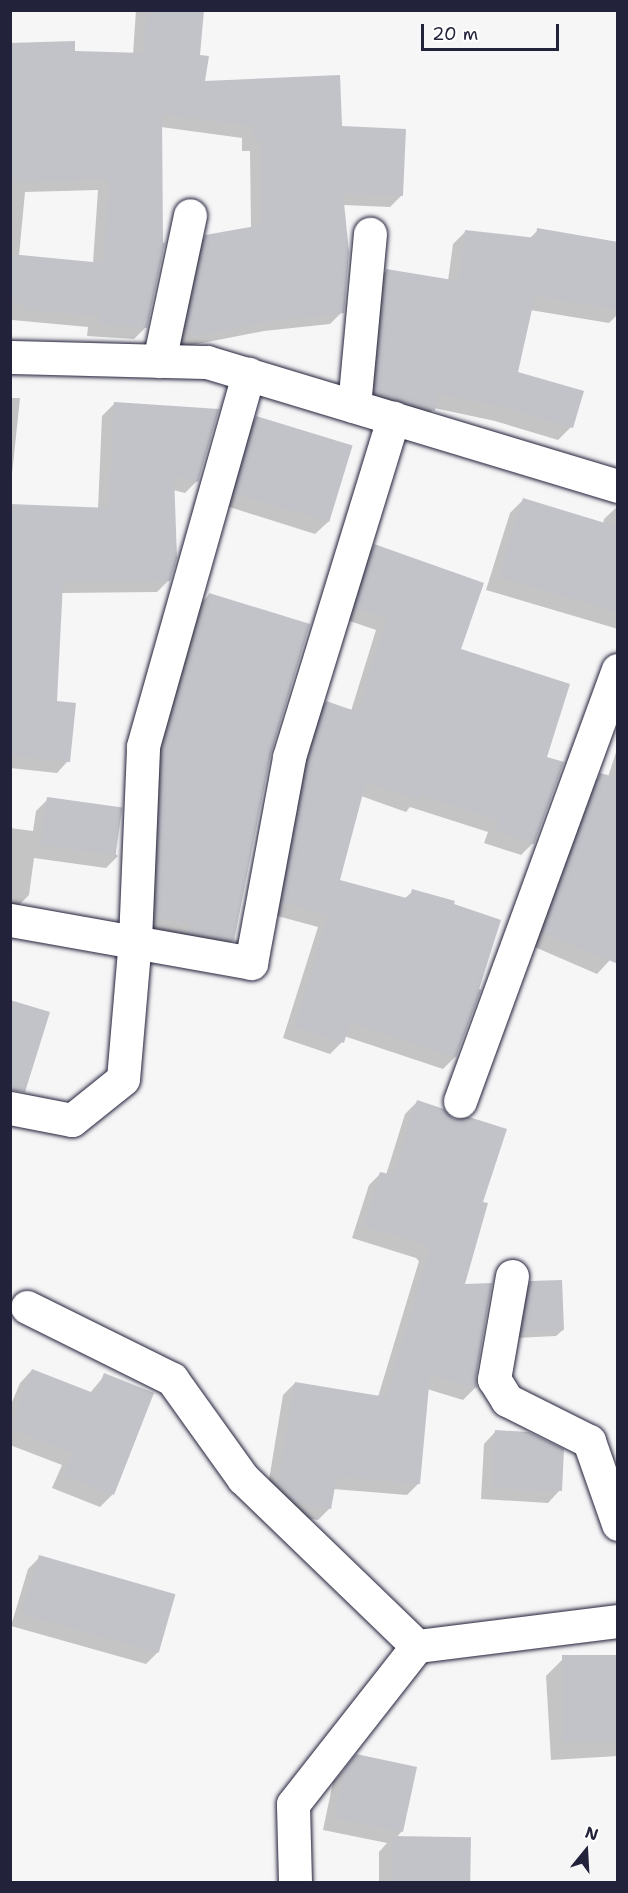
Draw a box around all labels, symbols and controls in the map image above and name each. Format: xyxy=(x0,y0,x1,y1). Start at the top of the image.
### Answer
scale bar xyxy=(424,12,562,50)
text: 20 m xyxy=(432,22,478,46)
north arrow xyxy=(556,1821,616,1881)
text: N xyxy=(582,1821,601,1845)

